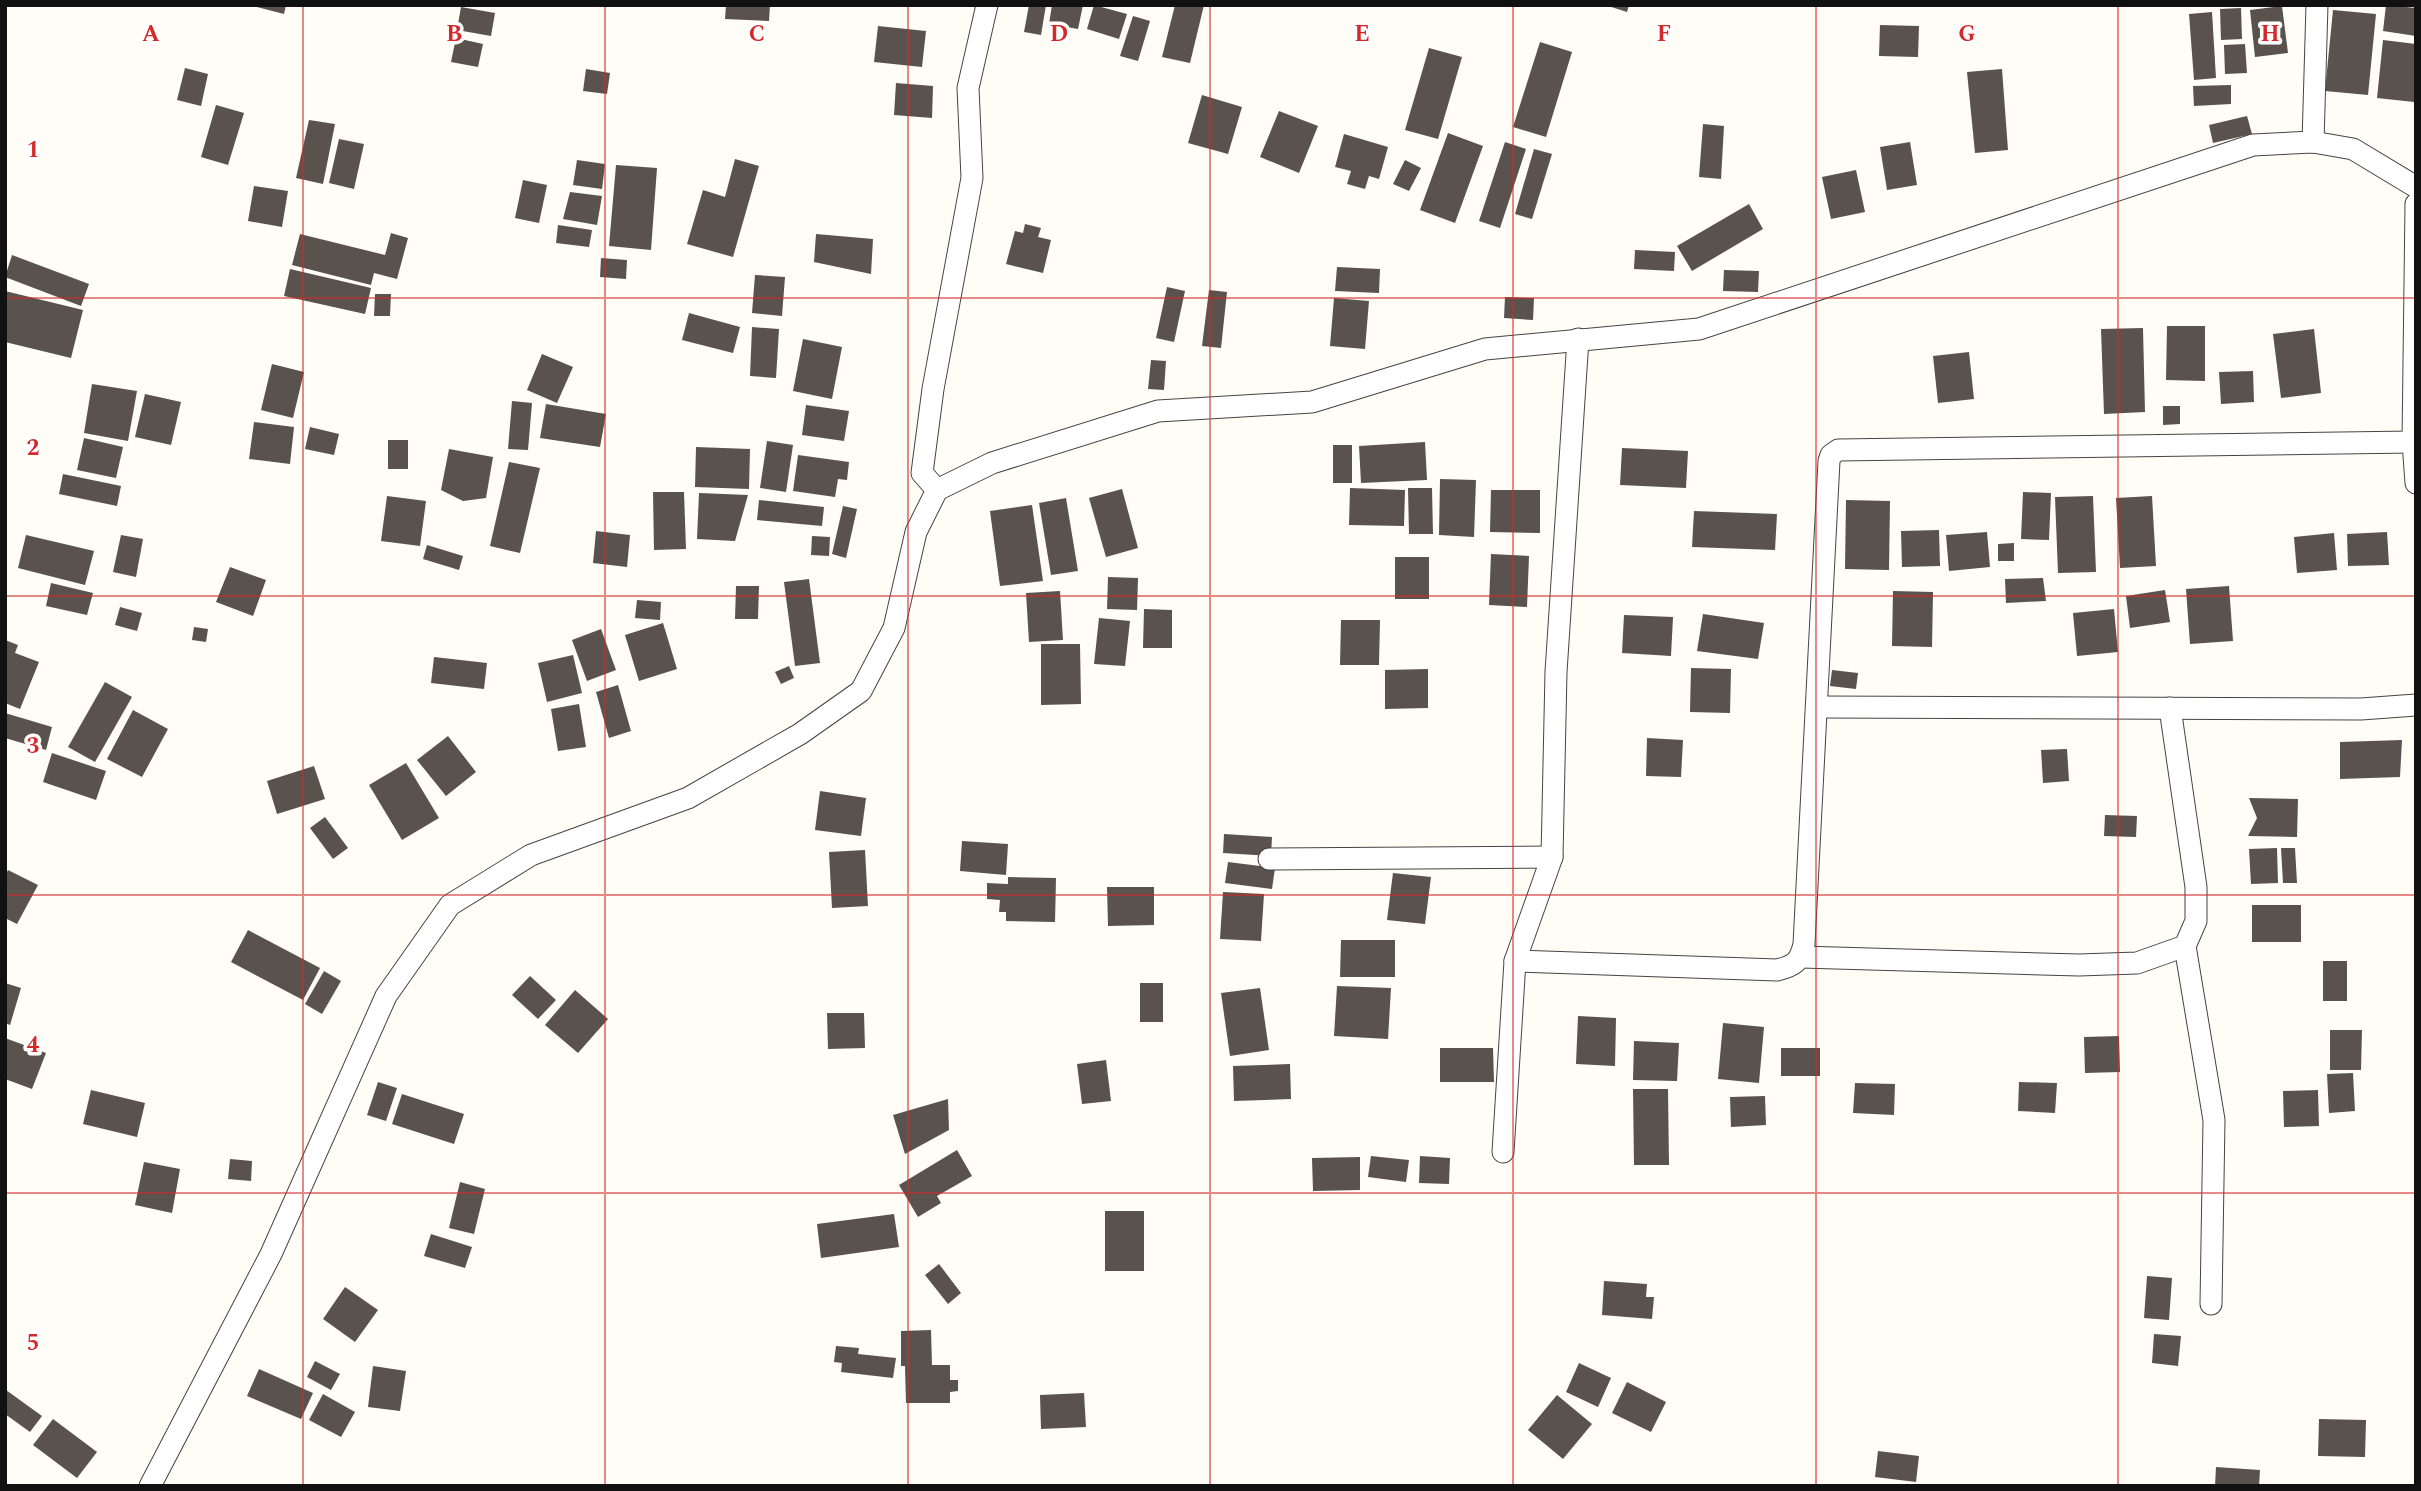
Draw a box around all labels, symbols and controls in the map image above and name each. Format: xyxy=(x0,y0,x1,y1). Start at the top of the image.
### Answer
text: A xyxy=(142,17,160,52)
text: B xyxy=(446,17,462,52)
text: C xyxy=(749,17,765,52)
text: D xyxy=(1050,17,1068,52)
text: E xyxy=(1354,17,1370,52)
text: F xyxy=(1657,17,1671,52)
text: G xyxy=(1958,17,1976,52)
text: H xyxy=(2260,17,2280,52)
text: 1 xyxy=(27,133,39,168)
text: 2 xyxy=(27,431,40,466)
text: 3 xyxy=(27,729,40,764)
text: 4 xyxy=(27,1028,40,1063)
text: 5 xyxy=(27,1326,39,1361)

